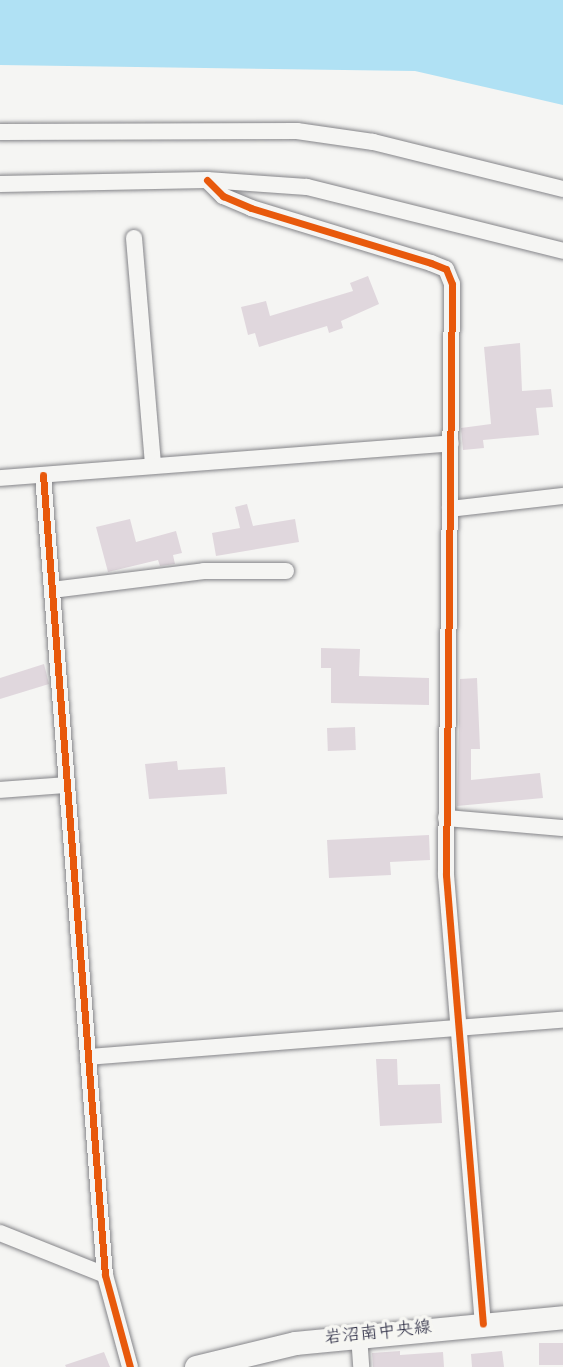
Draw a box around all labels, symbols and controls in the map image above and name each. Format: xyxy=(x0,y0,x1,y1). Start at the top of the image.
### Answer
street label: 岩沼南中央線 xyxy=(323,1318,433,1350)

